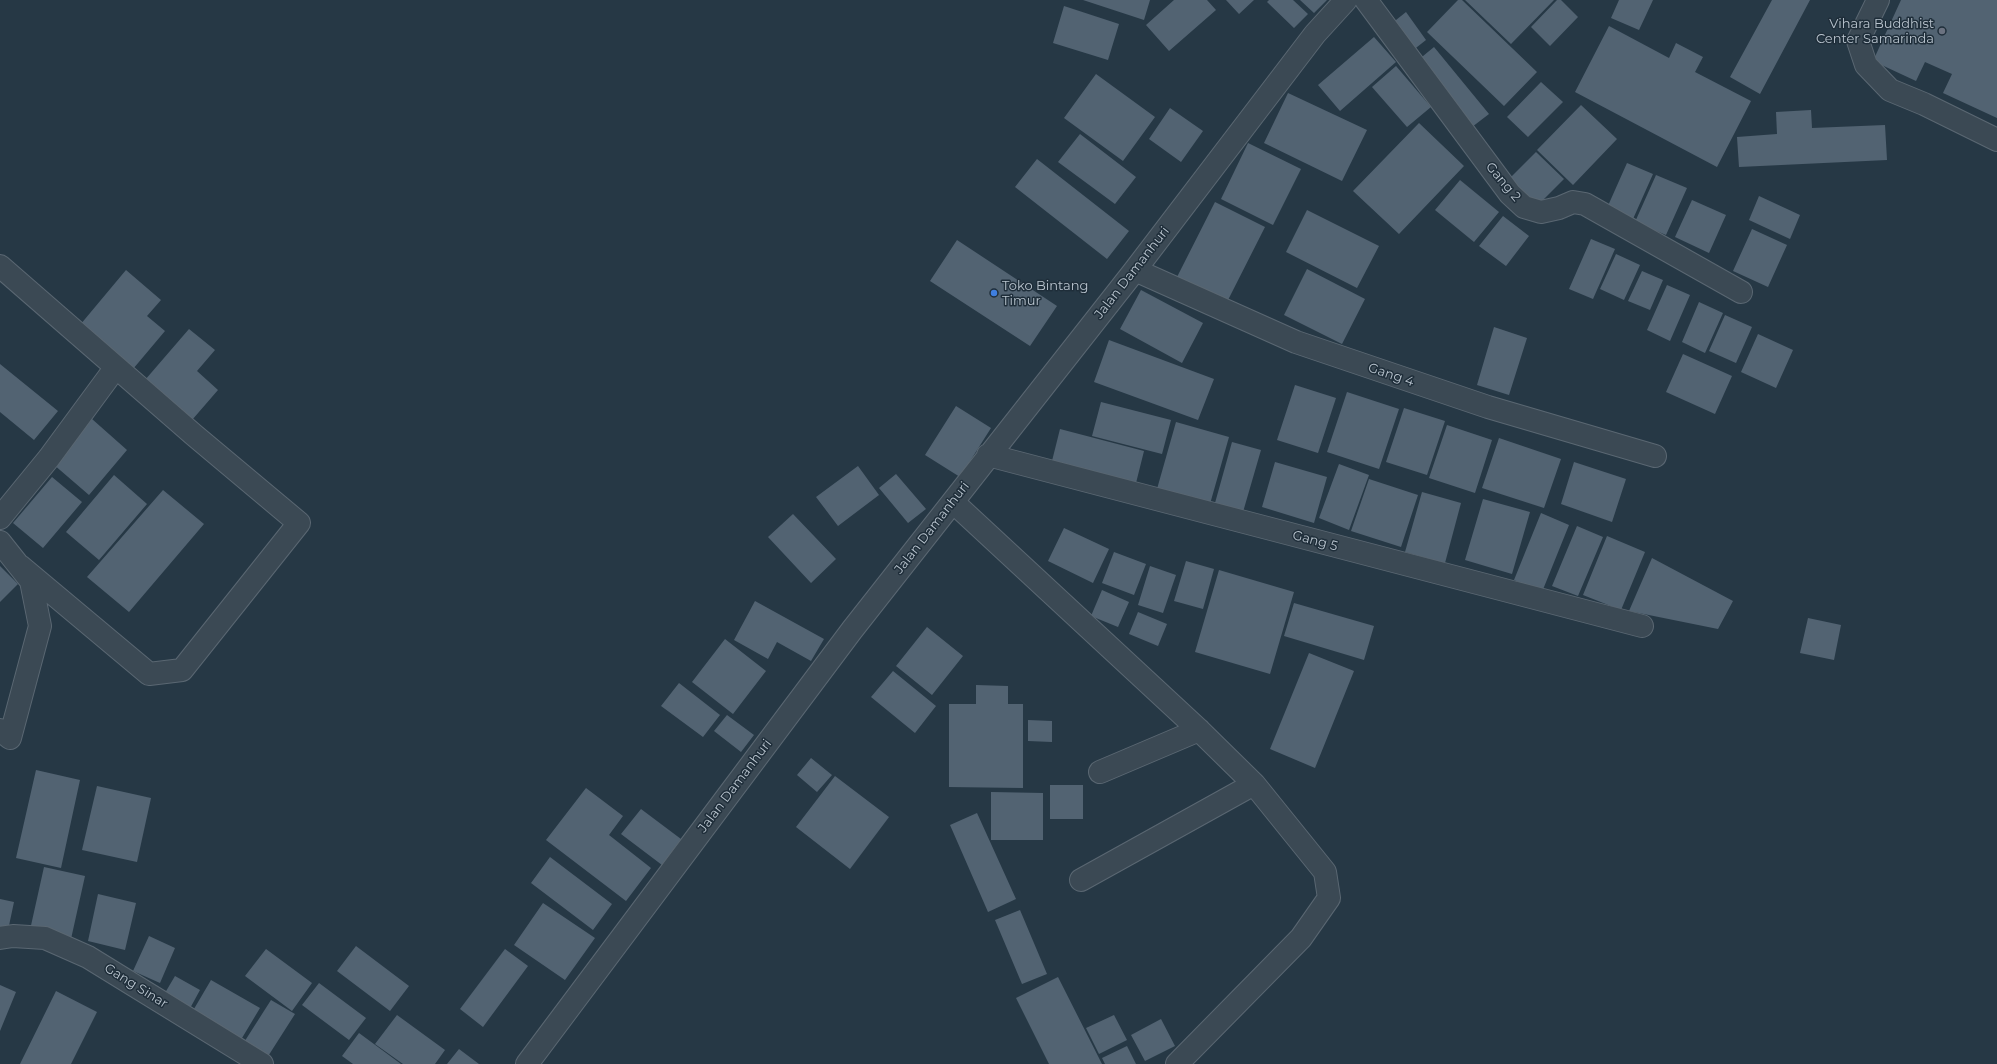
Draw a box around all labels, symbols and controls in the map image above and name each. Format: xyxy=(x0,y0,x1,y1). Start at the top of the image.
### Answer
place label: Vihara Buddhist Center Samarinda xyxy=(1816,16,1934,47)
marker: Vihara Buddhist Center Samarinda xyxy=(1937,26,1947,36)
street label: Gang 2 xyxy=(1482,159,1524,205)
street label: Jalan Damanhuri xyxy=(1091,224,1173,322)
place label: Toko Bintang Timur xyxy=(1002,278,1088,309)
marker: Toko Bintang Timur xyxy=(989,288,999,298)
street label: Gang 4 xyxy=(1366,360,1416,390)
street label: Jalan Damanhuri xyxy=(891,479,973,577)
street label: Gang 5 xyxy=(1291,527,1339,555)
street label: Jalan Damanhuri xyxy=(695,736,775,836)
street label: Gang Sinar xyxy=(101,960,171,1012)

